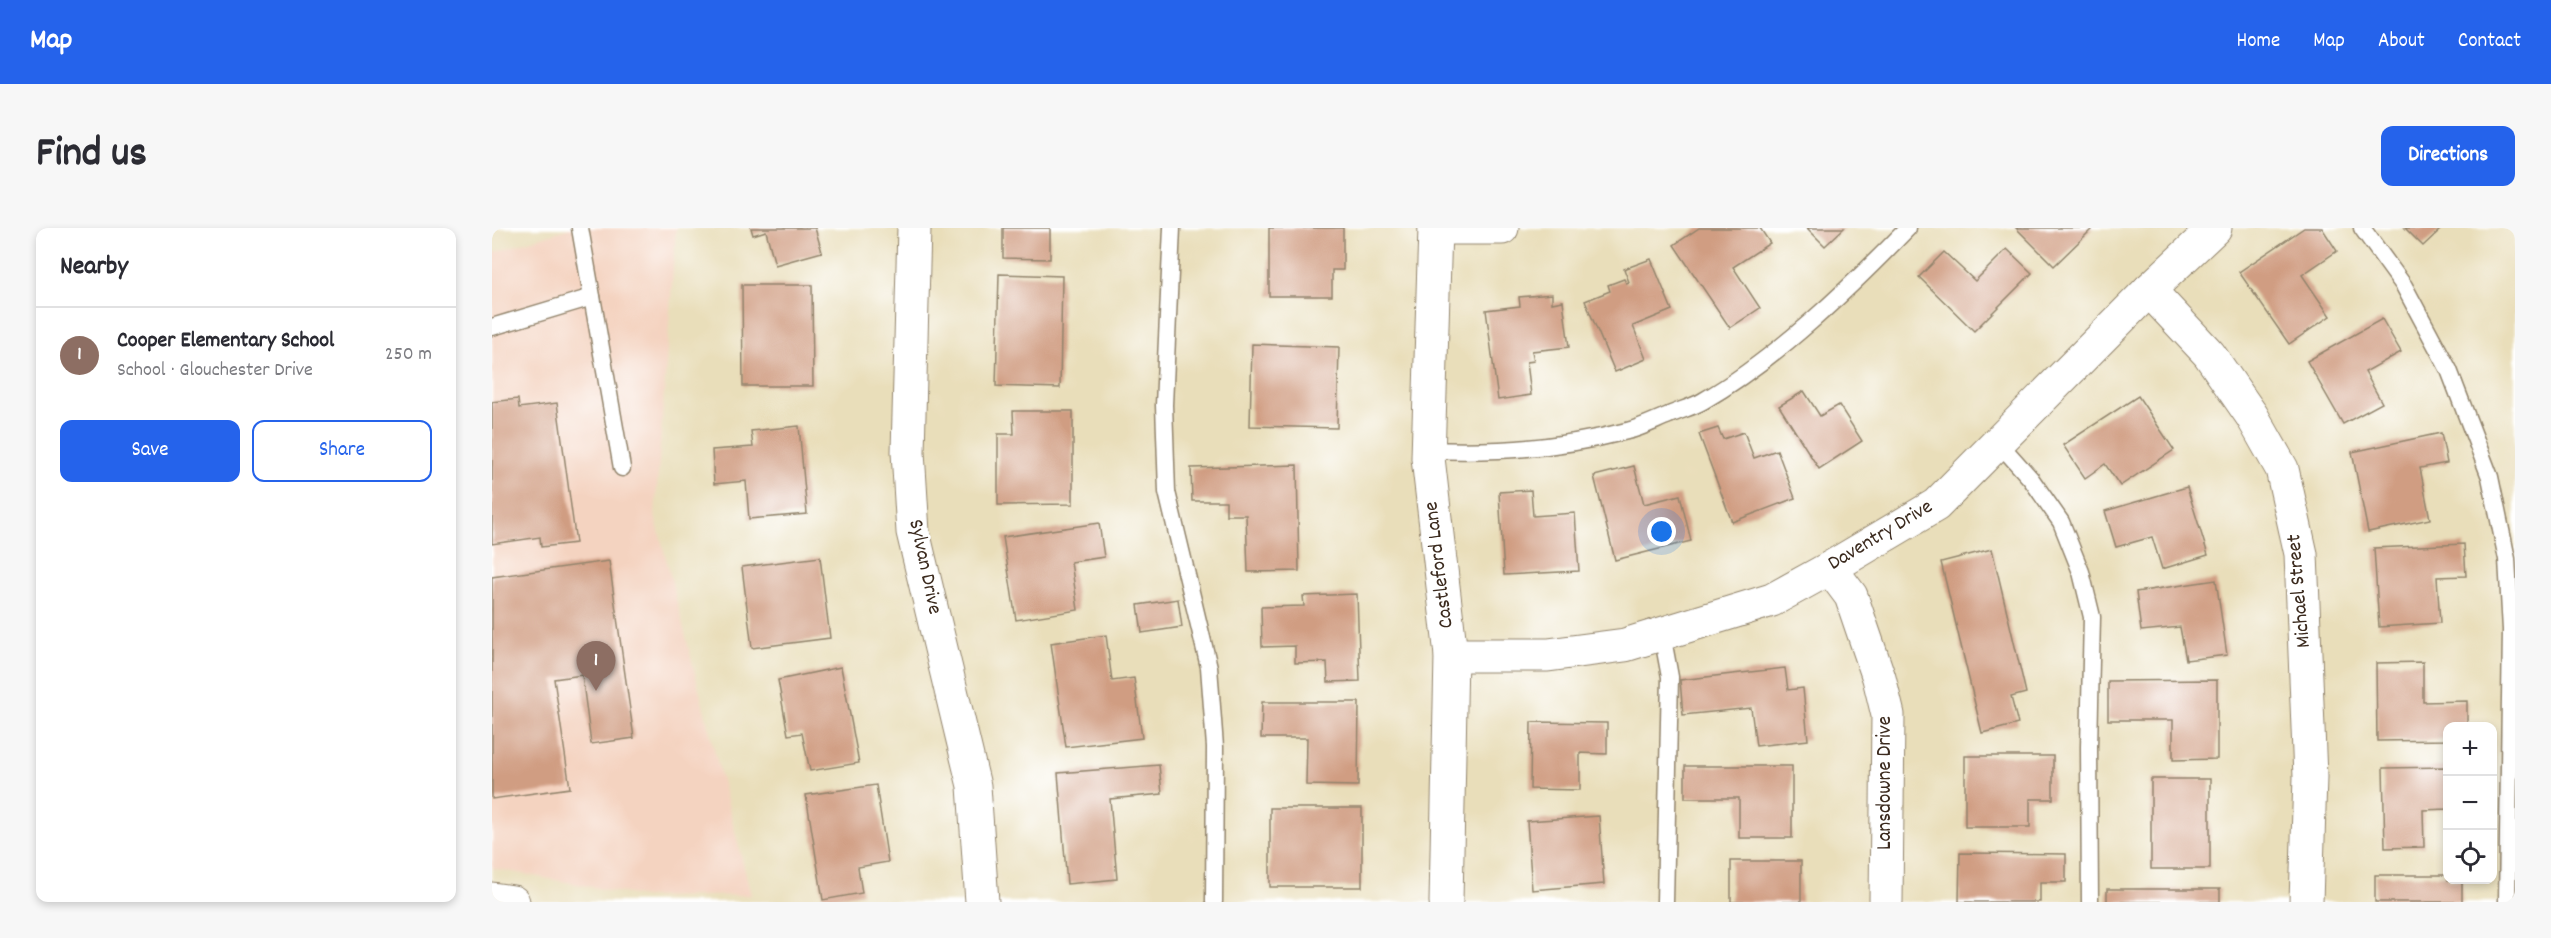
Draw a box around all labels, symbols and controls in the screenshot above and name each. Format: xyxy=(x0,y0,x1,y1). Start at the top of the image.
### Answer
text: Map xyxy=(30,22,72,62)
text: Home xyxy=(2236,27,2280,57)
text: Map xyxy=(2313,27,2345,57)
text: About xyxy=(2378,27,2425,57)
text: Contact xyxy=(2458,27,2521,57)
text: Find us xyxy=(36,126,147,186)
button: Directions xyxy=(2381,126,2515,186)
text: Nearby xyxy=(60,249,128,286)
text: Cooper Elementary School xyxy=(117,326,334,357)
text: 1 xyxy=(77,341,82,369)
text: 250 m xyxy=(385,341,432,369)
text: School · Glouchester Drive xyxy=(117,357,313,385)
button: Save xyxy=(60,420,240,482)
button: Share xyxy=(252,420,432,482)
street label: Daventry Drive xyxy=(1823,493,1939,579)
street label: Castleford Lane xyxy=(1417,500,1463,630)
street label: Sylvan Drive xyxy=(899,517,949,617)
your location xyxy=(1647,517,1676,546)
street label: Michael Street xyxy=(2280,533,2320,649)
pin: 1 xyxy=(576,642,616,691)
street label: Lansdowne Drive xyxy=(1871,716,1901,850)
map controls xyxy=(2443,722,2497,884)
button: + xyxy=(2443,722,2497,776)
button: − xyxy=(2443,776,2497,830)
button: locate xyxy=(2443,830,2497,884)

